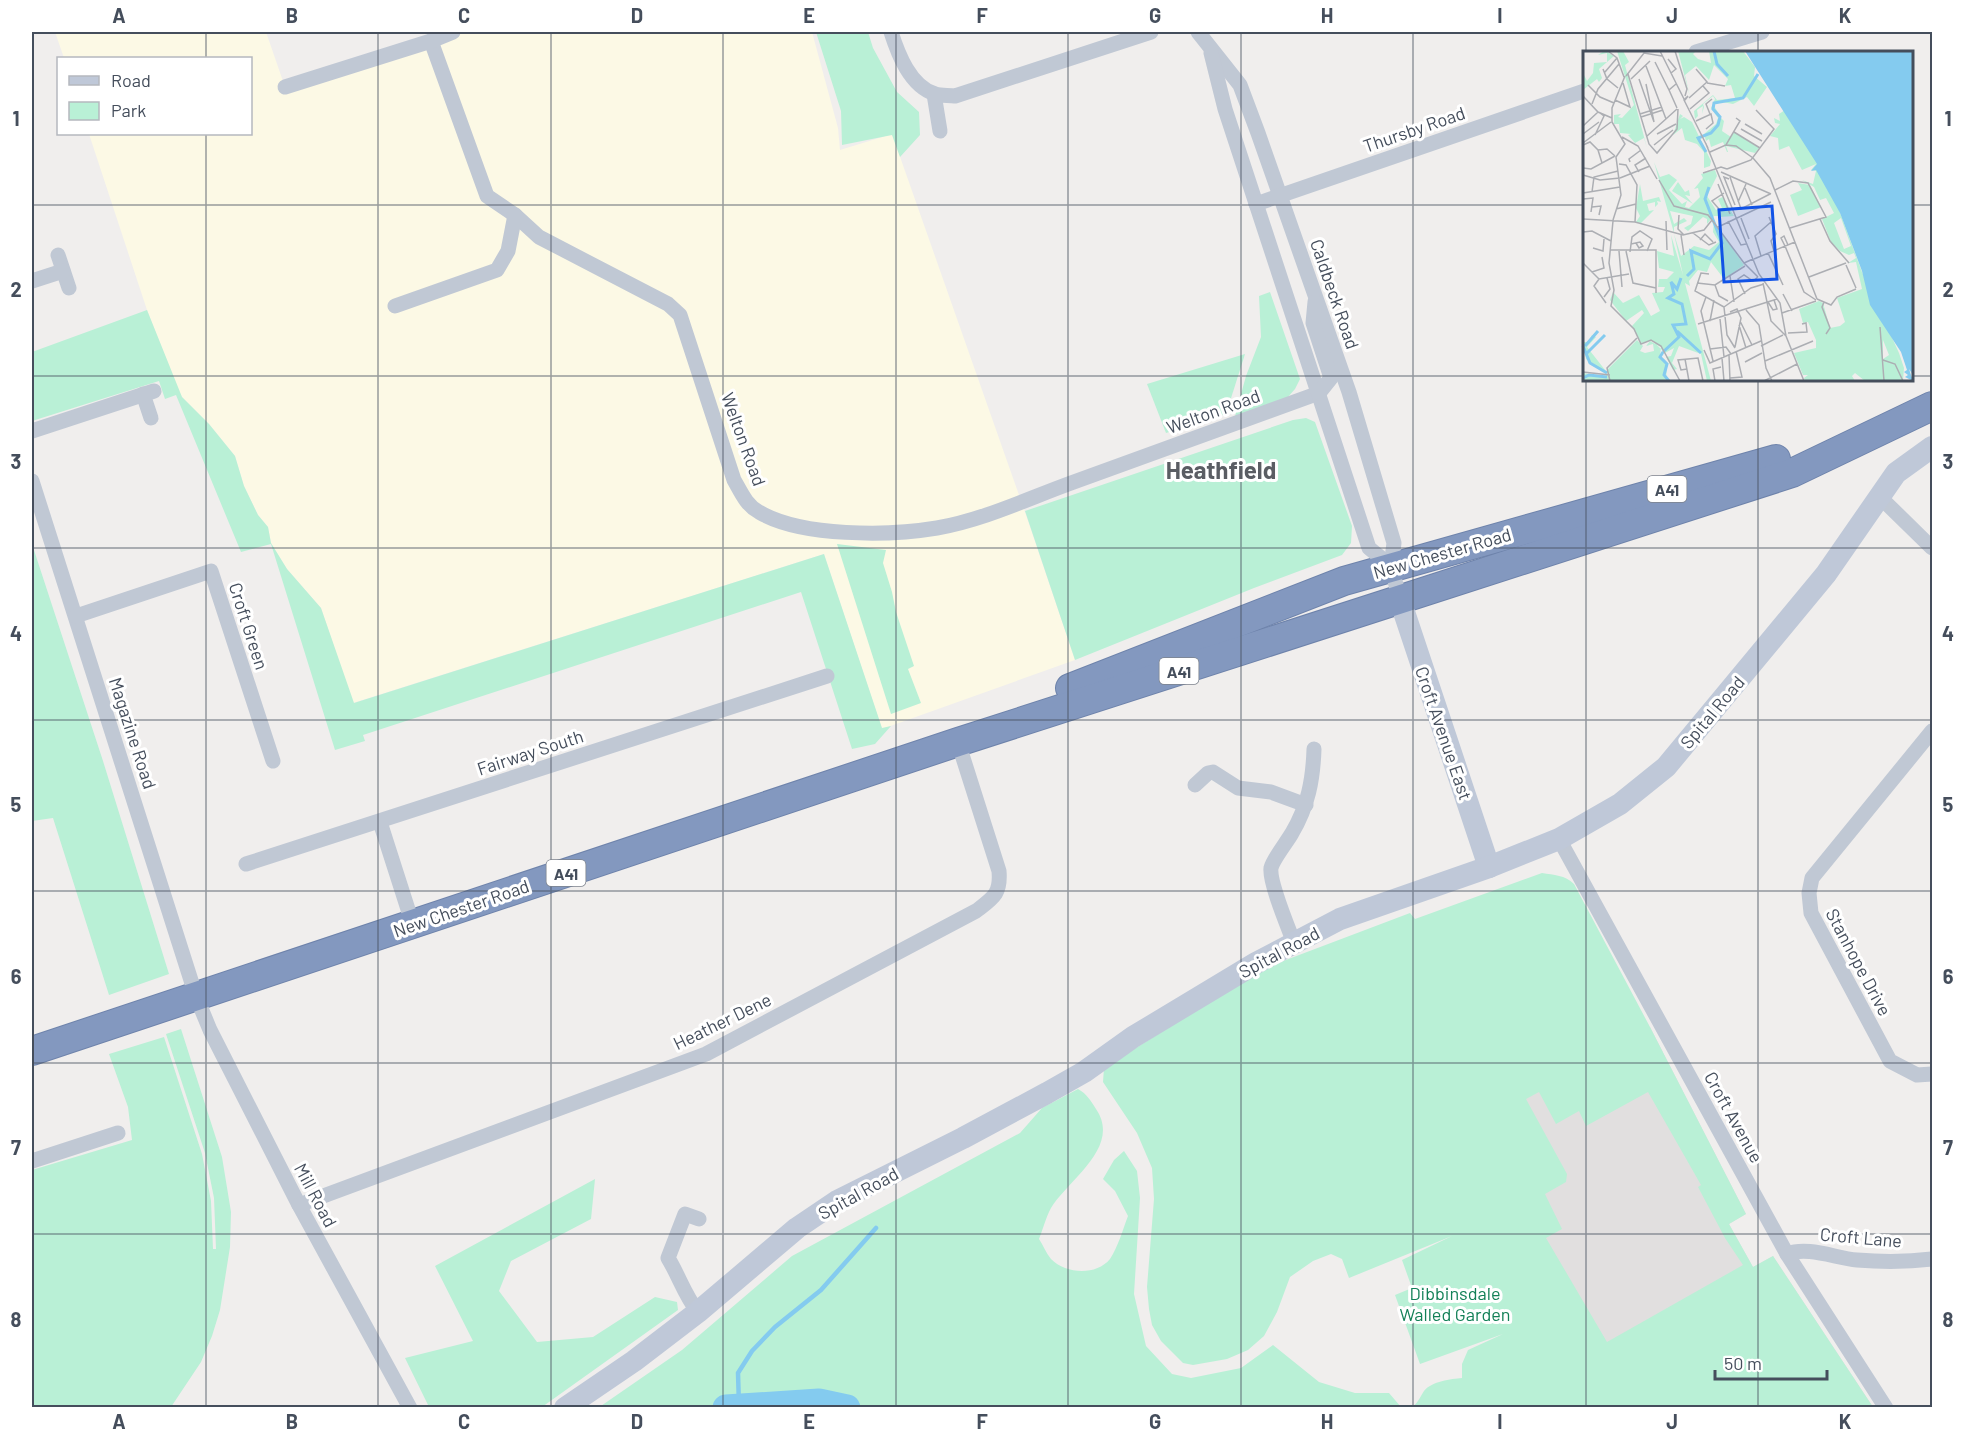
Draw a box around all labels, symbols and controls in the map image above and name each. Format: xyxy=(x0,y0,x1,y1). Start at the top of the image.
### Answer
text: A xyxy=(112,3,126,27)
text: B xyxy=(286,3,298,27)
text: C xyxy=(458,3,470,27)
text: D xyxy=(631,3,643,27)
text: E xyxy=(803,3,815,27)
text: F xyxy=(976,3,988,27)
text: G xyxy=(1149,3,1161,27)
text: H xyxy=(1321,3,1333,27)
text: I xyxy=(1497,3,1503,27)
text: J xyxy=(1666,3,1678,27)
text: K xyxy=(1839,3,1852,27)
inset map xyxy=(1583,51,1913,381)
legend xyxy=(57,57,252,135)
text: Road xyxy=(111,69,151,91)
text: Park xyxy=(111,99,146,121)
street label: Thursby Road xyxy=(1360,101,1468,157)
text: 1 xyxy=(12,106,20,130)
text: 1 xyxy=(1944,106,1952,130)
street label: Caldbeck Road xyxy=(1306,236,1364,352)
text: 2 xyxy=(10,277,22,301)
text: 2 xyxy=(1942,277,1954,301)
street label: Welton Road xyxy=(1163,384,1263,438)
street label: Welton Road xyxy=(717,389,771,489)
text: 3 xyxy=(11,449,21,473)
text: 3 xyxy=(1943,449,1953,473)
district label: Heathfield xyxy=(1166,455,1276,484)
road number: A41 xyxy=(1648,476,1686,502)
street label: New Chester Road xyxy=(1370,523,1514,583)
street label: Croft Green xyxy=(225,580,273,672)
text: 4 xyxy=(10,621,22,645)
text: 4 xyxy=(1942,621,1954,645)
road number: A41 xyxy=(1160,658,1198,684)
street label: Croft Avenue East xyxy=(1411,663,1477,803)
street label: Spital Road xyxy=(1675,671,1749,753)
street label: Magazine Road xyxy=(105,674,161,792)
street label: Fairway South xyxy=(474,724,586,780)
text: 5 xyxy=(11,792,22,816)
text: 5 xyxy=(1943,792,1954,816)
road number: A41 xyxy=(546,860,586,886)
street label: New Chester Road xyxy=(390,874,532,942)
street label: Stanhope Drive xyxy=(1821,905,1897,1019)
street label: Spital Road xyxy=(1235,922,1323,982)
text: 6 xyxy=(11,964,22,988)
text: 6 xyxy=(1943,964,1954,988)
street label: Heather Dene xyxy=(669,988,775,1054)
street label: Croft Avenue xyxy=(1700,1068,1768,1166)
text: 7 xyxy=(11,1135,21,1159)
text: 7 xyxy=(1943,1135,1953,1159)
street label: Mill Road xyxy=(290,1159,342,1231)
street label: Spital Road xyxy=(814,1162,902,1224)
street label: Croft Lane xyxy=(1819,1222,1903,1252)
park label: Dibbinsdale Walled Garden xyxy=(1399,1282,1511,1325)
text: 8 xyxy=(11,1307,22,1331)
text: 8 xyxy=(1943,1307,1954,1331)
scale bar xyxy=(1715,1343,1828,1381)
text: 50 m xyxy=(1724,1352,1762,1374)
text: A xyxy=(112,1409,126,1433)
text: B xyxy=(286,1409,298,1433)
text: C xyxy=(458,1409,470,1433)
text: D xyxy=(631,1409,643,1433)
text: E xyxy=(803,1409,815,1433)
text: F xyxy=(976,1409,988,1433)
text: G xyxy=(1149,1409,1161,1433)
text: H xyxy=(1321,1409,1333,1433)
text: I xyxy=(1497,1409,1503,1433)
text: J xyxy=(1666,1409,1678,1433)
text: K xyxy=(1839,1409,1852,1433)

